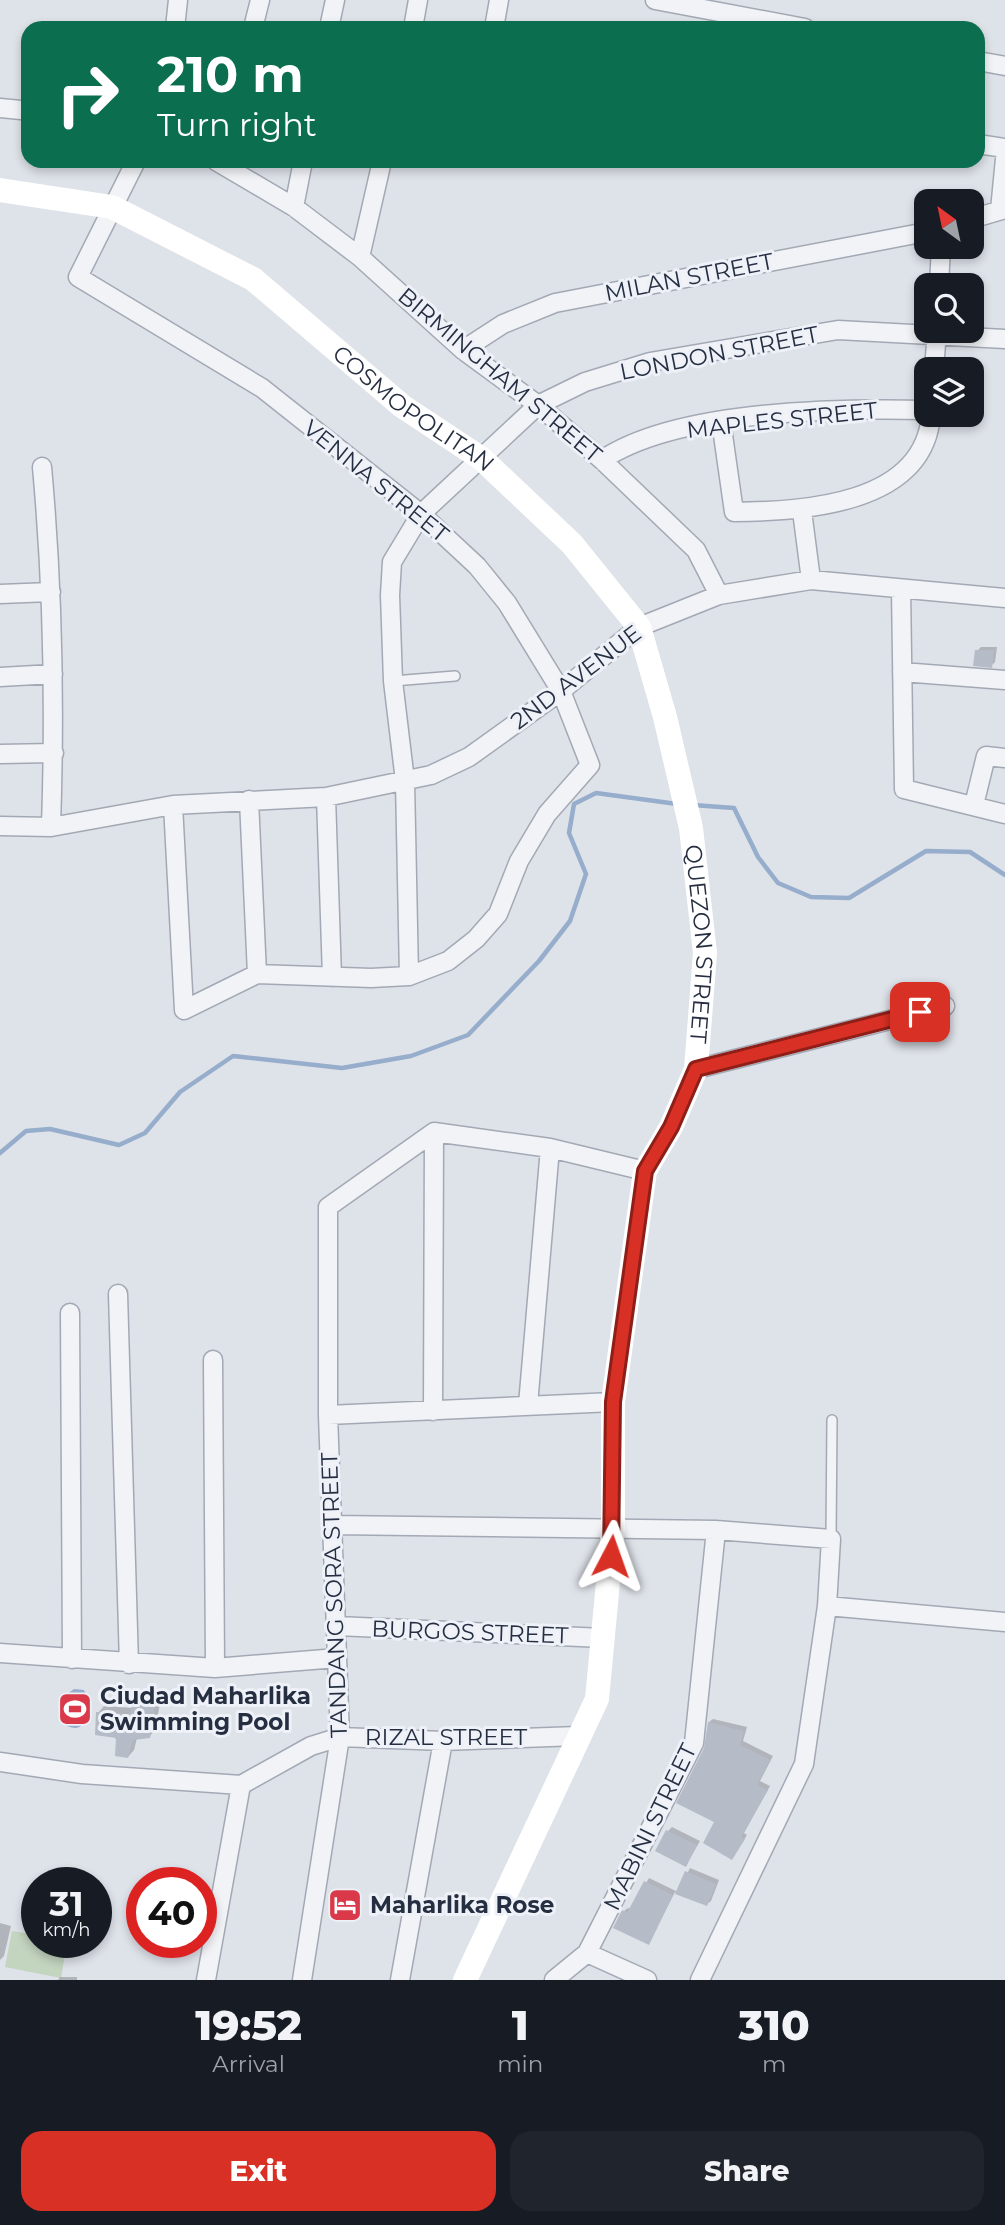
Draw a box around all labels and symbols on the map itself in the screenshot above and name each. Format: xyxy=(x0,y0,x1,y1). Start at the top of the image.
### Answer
north arrow xyxy=(914,189,984,259)
street label: MILAN STREET xyxy=(602,247,777,307)
street label: BIRMINGHAM STREET xyxy=(392,282,608,469)
street label: LONDON STREET xyxy=(617,320,822,386)
street label: COSMOPOLITAN xyxy=(327,339,500,477)
street label: MAPLES STREET xyxy=(685,396,880,444)
street label: VENNA STREET xyxy=(298,414,455,549)
street label: 2ND AVENUE xyxy=(505,619,647,735)
street label: QUEZON STREET xyxy=(679,843,719,1045)
pin xyxy=(890,982,950,1042)
street label: TANDANG SORA STREET xyxy=(315,1451,353,1738)
position arrow xyxy=(574,1519,648,1593)
street label: BURGOS STREET xyxy=(371,1615,570,1649)
place label: Ciudad Maharlika Swimming Pool xyxy=(100,1682,311,1736)
sports icon: Ciudad Maharlika Swimming Pool xyxy=(56,1690,94,1728)
street label: RIZAL STREET xyxy=(365,1723,528,1751)
street label: MABINI STREET xyxy=(597,1738,703,1915)
speed limit sign: 40 xyxy=(126,1867,217,1958)
hotel icon: Maharlika Rose xyxy=(326,1886,364,1924)
place label: Maharlika Rose xyxy=(370,1891,554,1919)

